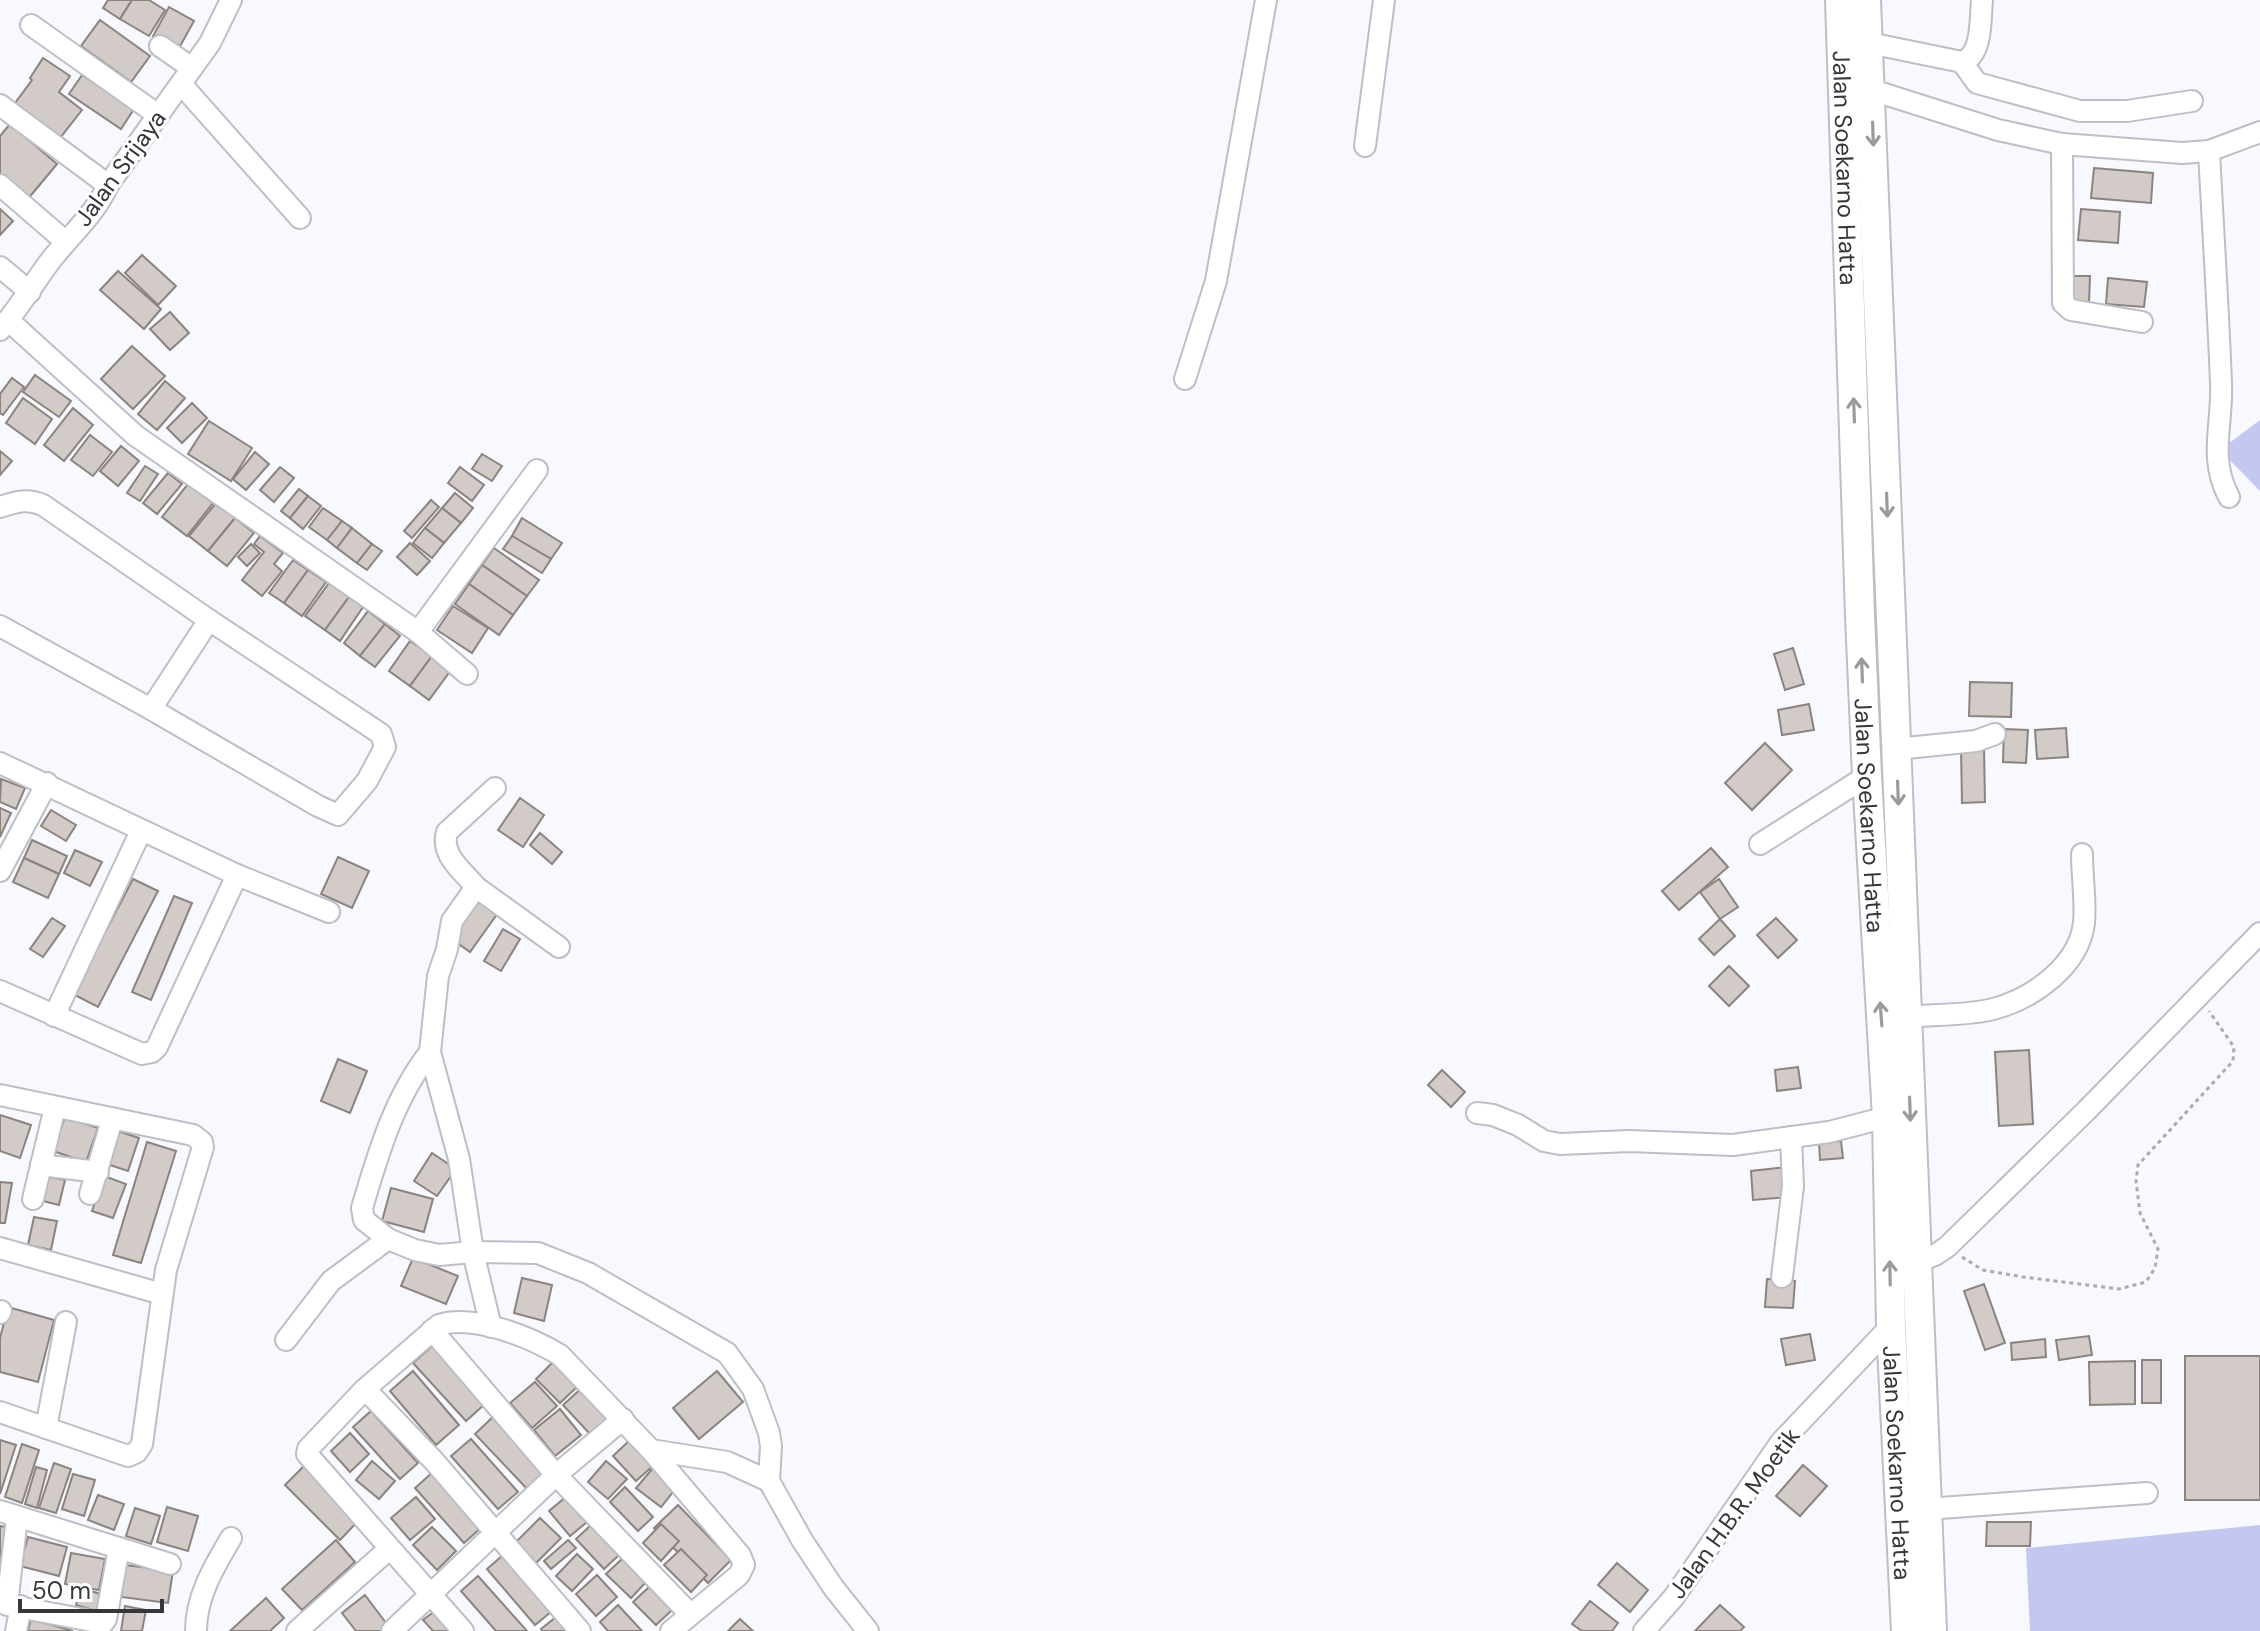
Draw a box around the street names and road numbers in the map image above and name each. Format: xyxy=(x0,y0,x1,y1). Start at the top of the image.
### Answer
street label: Jalan Soekarno Hatta xyxy=(1826,50,1865,286)
street label: Jalan Srijaya xyxy=(67,104,173,232)
street label: Jalan Soekarno Hatta xyxy=(1848,697,1892,934)
street label: Jalan Soekarno Hatta xyxy=(1876,1345,1919,1581)
street label: Jalan H.B.R. Moetik xyxy=(1661,1421,1807,1605)

